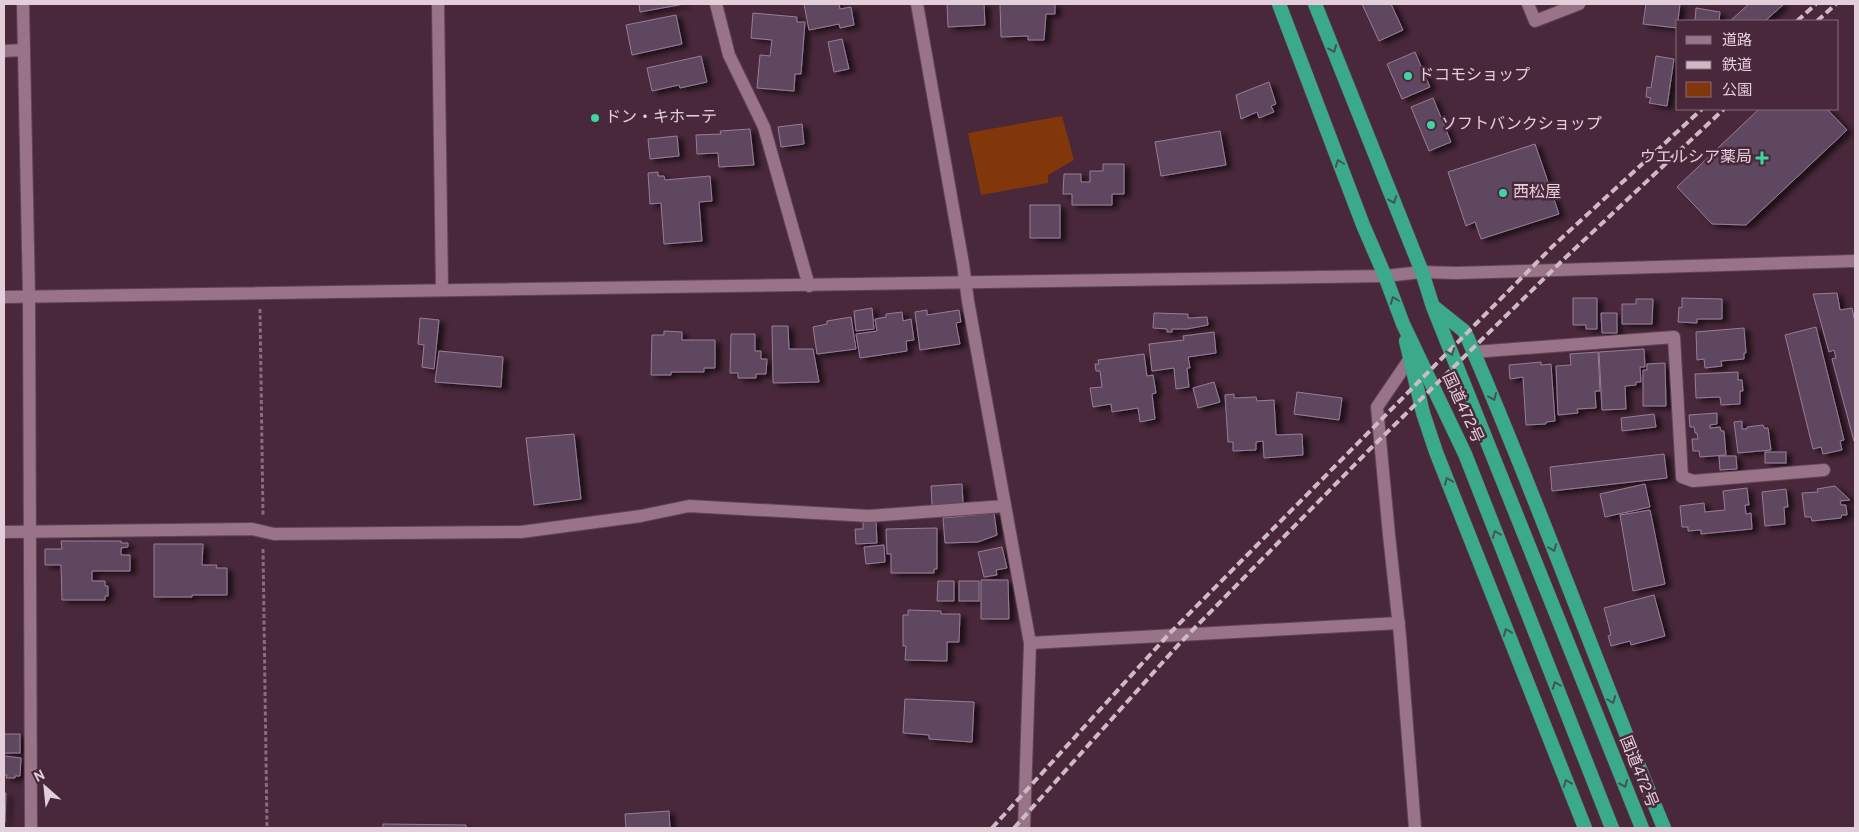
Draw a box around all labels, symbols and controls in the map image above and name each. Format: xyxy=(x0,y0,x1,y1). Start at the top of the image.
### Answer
legend xyxy=(1676,20,1839,110)
text: 道路 xyxy=(1722,32,1752,51)
one-way arrow xyxy=(1327,44,1337,53)
text: 鉄道 xyxy=(1722,57,1752,76)
place label: ドコモショップ xyxy=(1418,66,1530,86)
marker: ドコモショップ xyxy=(1402,70,1414,82)
text: 公園 xyxy=(1722,82,1752,101)
place label: ドン・キホーテ xyxy=(605,108,717,128)
marker: ドン・キホーテ xyxy=(589,112,601,124)
place label: ソフトバンクショップ xyxy=(1441,115,1602,135)
marker: ソフトバンクショップ xyxy=(1425,119,1437,131)
place label: ウエルシア薬局 xyxy=(1640,148,1752,168)
marker: ウエルシア薬局 xyxy=(1756,152,1768,164)
one-way arrow xyxy=(1335,159,1345,168)
place label: 西松屋 xyxy=(1513,183,1561,203)
marker: 西松屋 xyxy=(1497,187,1509,199)
one-way arrow xyxy=(1387,195,1397,204)
one-way arrow xyxy=(1390,296,1400,305)
one-way arrow xyxy=(1445,347,1455,356)
street label: 国道472号 xyxy=(1437,369,1487,447)
one-way arrow xyxy=(1486,392,1497,401)
one-way arrow xyxy=(1443,477,1454,486)
one-way arrow xyxy=(1492,530,1502,539)
one-way arrow xyxy=(1547,543,1558,552)
one-way arrow xyxy=(1503,628,1514,637)
one-way arrow xyxy=(1551,681,1562,690)
one-way arrow xyxy=(1605,695,1616,704)
street label: 国道472号 xyxy=(1615,733,1661,811)
north arrow xyxy=(20,762,70,812)
text: N xyxy=(31,767,48,787)
one-way arrow xyxy=(1563,779,1573,788)
one-way arrow xyxy=(1618,779,1628,788)

